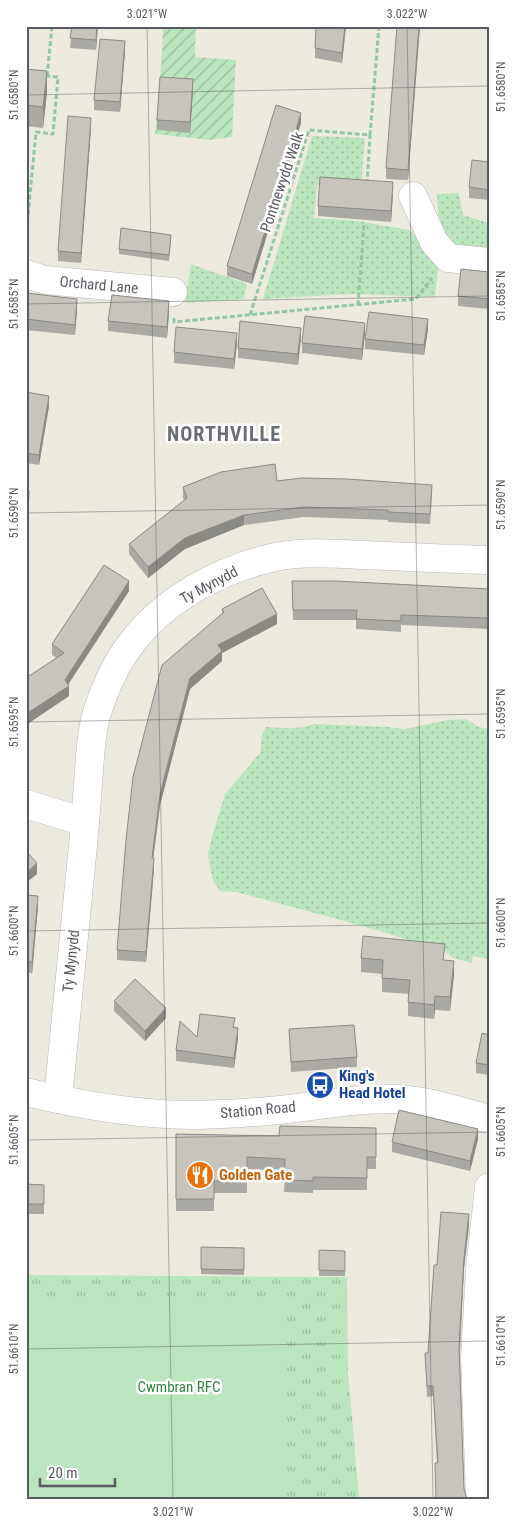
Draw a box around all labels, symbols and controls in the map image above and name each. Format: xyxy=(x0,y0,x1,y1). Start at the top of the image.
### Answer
text: 3.021°W xyxy=(127,7,167,21)
text: 3.022°W xyxy=(387,7,427,21)
text: 51.6580°N xyxy=(494,62,508,112)
text: 51.6580°N xyxy=(7,70,21,120)
street label: Pontnewydd Walk xyxy=(256,129,308,234)
text: 51.6585°N xyxy=(494,271,508,321)
street label: Orchard Lane xyxy=(59,273,139,297)
text: 51.6585°N xyxy=(7,279,21,329)
district label: NORTHVILLE xyxy=(167,422,281,446)
text: 51.6590°N xyxy=(494,480,508,530)
text: 51.6590°N xyxy=(7,488,21,538)
street label: Ty Mynydd xyxy=(177,562,241,608)
text: 51.6595°N xyxy=(494,689,508,739)
text: 51.6595°N xyxy=(7,697,21,747)
text: 51.6600°N xyxy=(494,898,508,948)
text: 51.6600°N xyxy=(7,906,21,956)
street label: Ty Mynydd xyxy=(59,929,83,993)
place label: King's Head Hotel xyxy=(339,1067,406,1102)
bus stop icon: King's Head Hotel xyxy=(305,1070,335,1100)
street label: Station Road xyxy=(220,1098,296,1122)
text: 51.6605°N xyxy=(494,1107,508,1157)
text: 51.6605°N xyxy=(7,1115,21,1165)
restaurant icon: Golden Gate xyxy=(185,1160,215,1190)
place label: Golden Gate xyxy=(219,1166,292,1184)
text: 51.6610°N xyxy=(494,1316,508,1366)
text: 51.6610°N xyxy=(7,1324,21,1374)
park label: Cwmbran RFC xyxy=(138,1378,220,1396)
scale bar xyxy=(40,1455,115,1487)
text: 20 m xyxy=(48,1464,78,1482)
text: 3.021°W xyxy=(153,1505,193,1519)
text: 3.022°W xyxy=(413,1505,453,1519)

